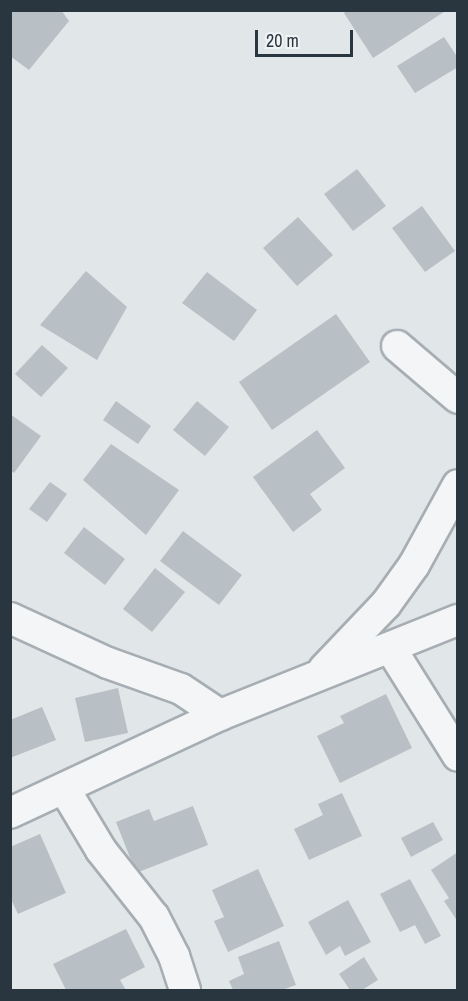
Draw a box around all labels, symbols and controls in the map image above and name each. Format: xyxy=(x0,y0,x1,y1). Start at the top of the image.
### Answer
scale bar xyxy=(258,18,356,56)
text: 20 m xyxy=(266,28,299,53)

